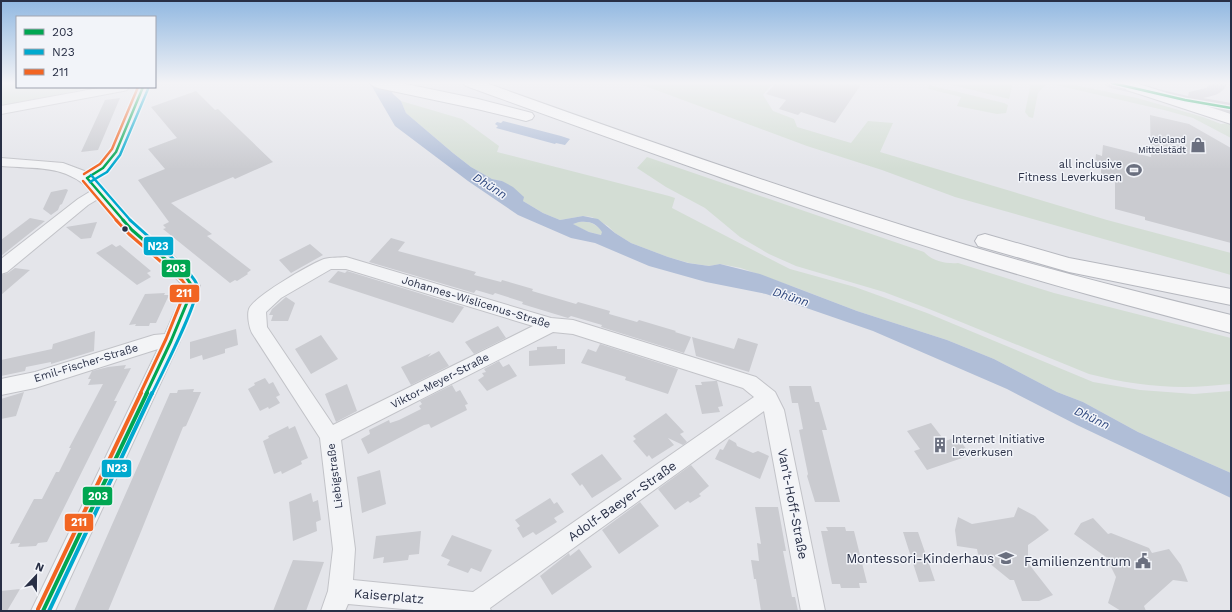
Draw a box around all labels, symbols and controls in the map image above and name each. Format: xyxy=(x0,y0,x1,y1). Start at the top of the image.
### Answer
legend xyxy=(16,16,156,88)
text: 203 xyxy=(52,25,73,39)
text: N23 xyxy=(52,45,75,59)
text: 211 xyxy=(52,65,68,79)
place label: Veloland Mittelstädt xyxy=(1138,135,1186,155)
shop icon: Veloland Mittelstädt xyxy=(1189,136,1207,154)
place label: all inclusive Fitness Leverkusen xyxy=(1018,158,1122,184)
sports icon: all inclusive Fitness Leverkusen xyxy=(1125,161,1143,179)
water label: Dhünn xyxy=(471,170,509,202)
unlabelled marker xyxy=(120,224,130,234)
line badge: N23 xyxy=(143,236,174,256)
text: N23 xyxy=(147,240,169,253)
line badge: 203 xyxy=(161,259,191,278)
text: 203 xyxy=(166,262,187,275)
street label: Johannes-Wislicenus-Straße xyxy=(400,273,552,331)
line badge: 211 xyxy=(169,284,200,303)
water label: Dhünn xyxy=(771,285,811,309)
text: 211 xyxy=(176,287,192,300)
street label: Emil-Fischer-Straße xyxy=(32,341,140,385)
street label: Viktor-Meyer-Straße xyxy=(389,351,491,411)
water label: Dhünn xyxy=(1072,404,1112,432)
place label: Internet Initiative Leverkusen xyxy=(952,433,1045,459)
building icon: Internet Initiative Leverkusen xyxy=(931,436,949,454)
street label: Liebigstraße xyxy=(325,443,345,509)
street label: Van't-Hoff-Straße xyxy=(775,447,811,561)
street label: Adolf-Baeyer-Straße xyxy=(565,458,679,544)
line badge: N23 xyxy=(101,459,132,478)
text: N23 xyxy=(106,462,128,475)
line badge: 203 xyxy=(82,486,113,506)
text: 203 xyxy=(88,490,109,503)
line badge: 211 xyxy=(64,513,94,532)
text: 211 xyxy=(71,516,87,529)
school or university icon: Montessori-Kinderhaus xyxy=(997,549,1015,567)
place label: Montessori-Kinderhaus xyxy=(846,551,994,566)
public building icon: Familienzentrum xyxy=(1134,552,1152,570)
place label: Familienzentrum xyxy=(1024,554,1131,569)
north arrow xyxy=(16,556,56,596)
text: N xyxy=(33,560,46,575)
street label: Kaiserplatz xyxy=(353,585,425,607)

